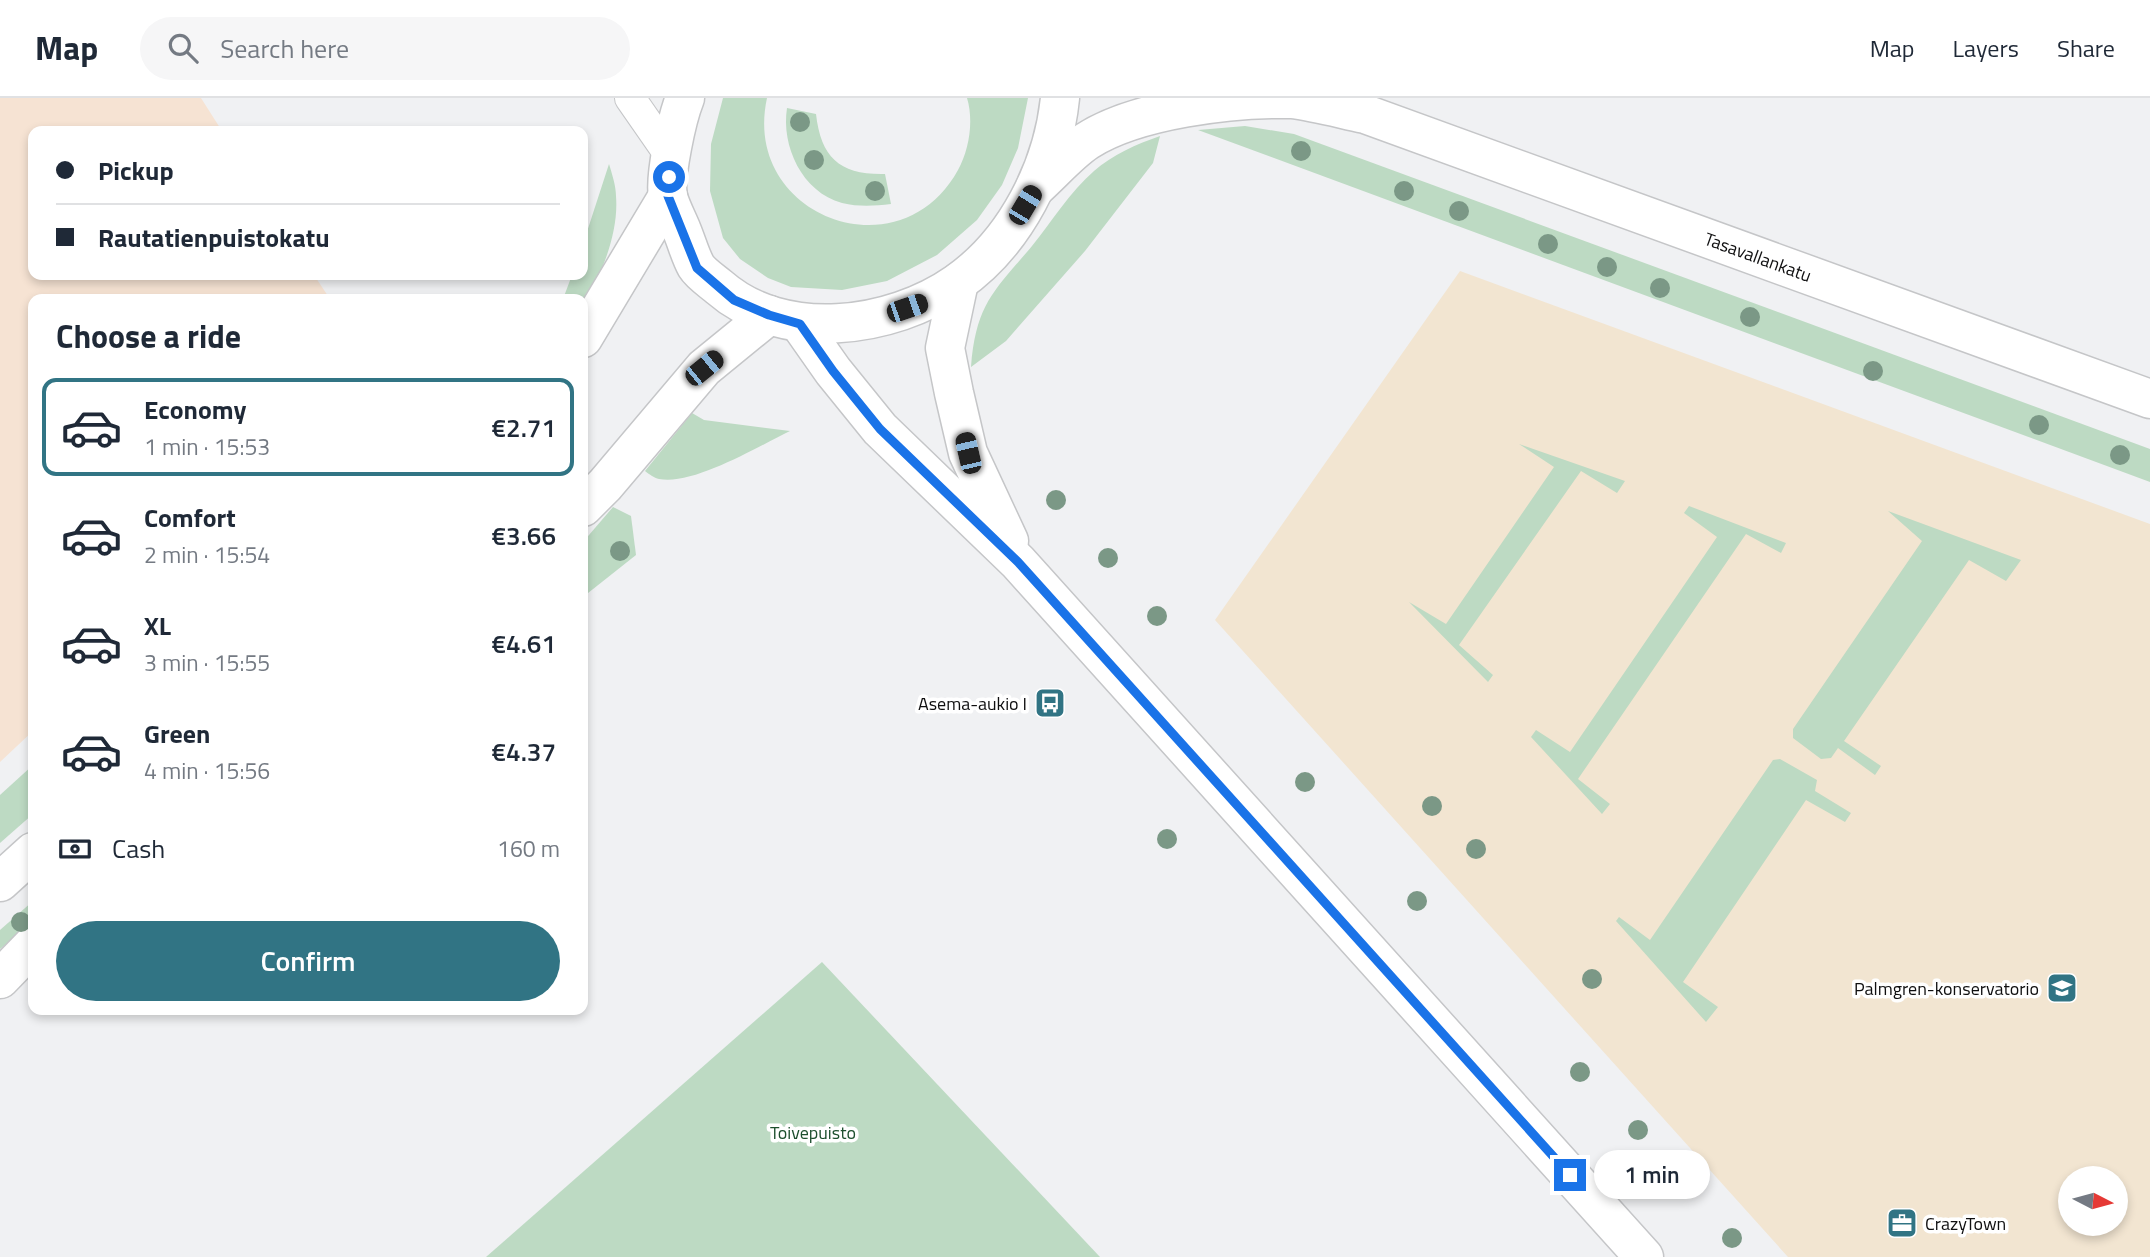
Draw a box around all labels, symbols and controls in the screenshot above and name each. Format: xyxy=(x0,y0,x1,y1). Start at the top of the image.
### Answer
search box xyxy=(140,17,630,80)
text: Map xyxy=(35,23,98,73)
icon: search xyxy=(164,29,202,67)
text: Search here xyxy=(220,29,349,68)
text: Map xyxy=(1870,30,1915,66)
text: Layers xyxy=(1953,30,2019,66)
text: Share xyxy=(2057,30,2115,66)
text: Pickup xyxy=(98,151,174,190)
route start xyxy=(653,161,685,193)
car xyxy=(1006,182,1045,228)
text: Rautatienpuistokatu xyxy=(98,218,330,257)
street label: Tasavallankatu xyxy=(1701,225,1815,289)
car xyxy=(884,291,931,325)
text: Choose a ride xyxy=(56,312,241,360)
car xyxy=(682,347,727,389)
text: Economy xyxy=(144,390,246,429)
icon: car xyxy=(60,396,123,459)
text: €2.71 xyxy=(492,408,556,447)
text: 1 min · 15:53 xyxy=(144,429,270,464)
car xyxy=(954,430,983,476)
text: Comfort xyxy=(144,498,236,537)
icon: car xyxy=(60,504,123,567)
text: €3.66 xyxy=(492,516,556,555)
text: 2 min · 15:54 xyxy=(144,537,270,572)
text: XL xyxy=(144,606,171,645)
icon: car xyxy=(60,612,123,675)
text: €4.61 xyxy=(492,624,556,663)
text: 3 min · 15:55 xyxy=(144,645,270,680)
bus stop icon: Asema-aukio I xyxy=(1033,686,1067,720)
place label: Asema-aukio I xyxy=(918,690,1027,717)
text: Green xyxy=(144,714,210,753)
icon: car xyxy=(60,720,123,783)
text: €4.37 xyxy=(492,732,556,771)
text: 4 min · 15:56 xyxy=(144,753,270,788)
text: Cash xyxy=(112,829,165,868)
icon: cash xyxy=(56,830,94,868)
text: 160 m xyxy=(497,831,560,866)
button: Confirm xyxy=(56,921,560,1001)
school or university icon: Palmgren-konservatorio xyxy=(2045,971,2079,1005)
place label: Palmgren-konservatorio xyxy=(1854,975,2039,1002)
park label: Toivepuisto xyxy=(770,1119,856,1146)
callout: 1 min xyxy=(1594,1150,1710,1200)
text: 1 min xyxy=(1624,1157,1680,1192)
route end xyxy=(1554,1159,1586,1191)
north arrow xyxy=(2058,1166,2128,1236)
map controls xyxy=(2058,1166,2128,1236)
office icon: CrazyTown xyxy=(1885,1206,1919,1240)
place label: CrazyTown xyxy=(1925,1210,2006,1237)

